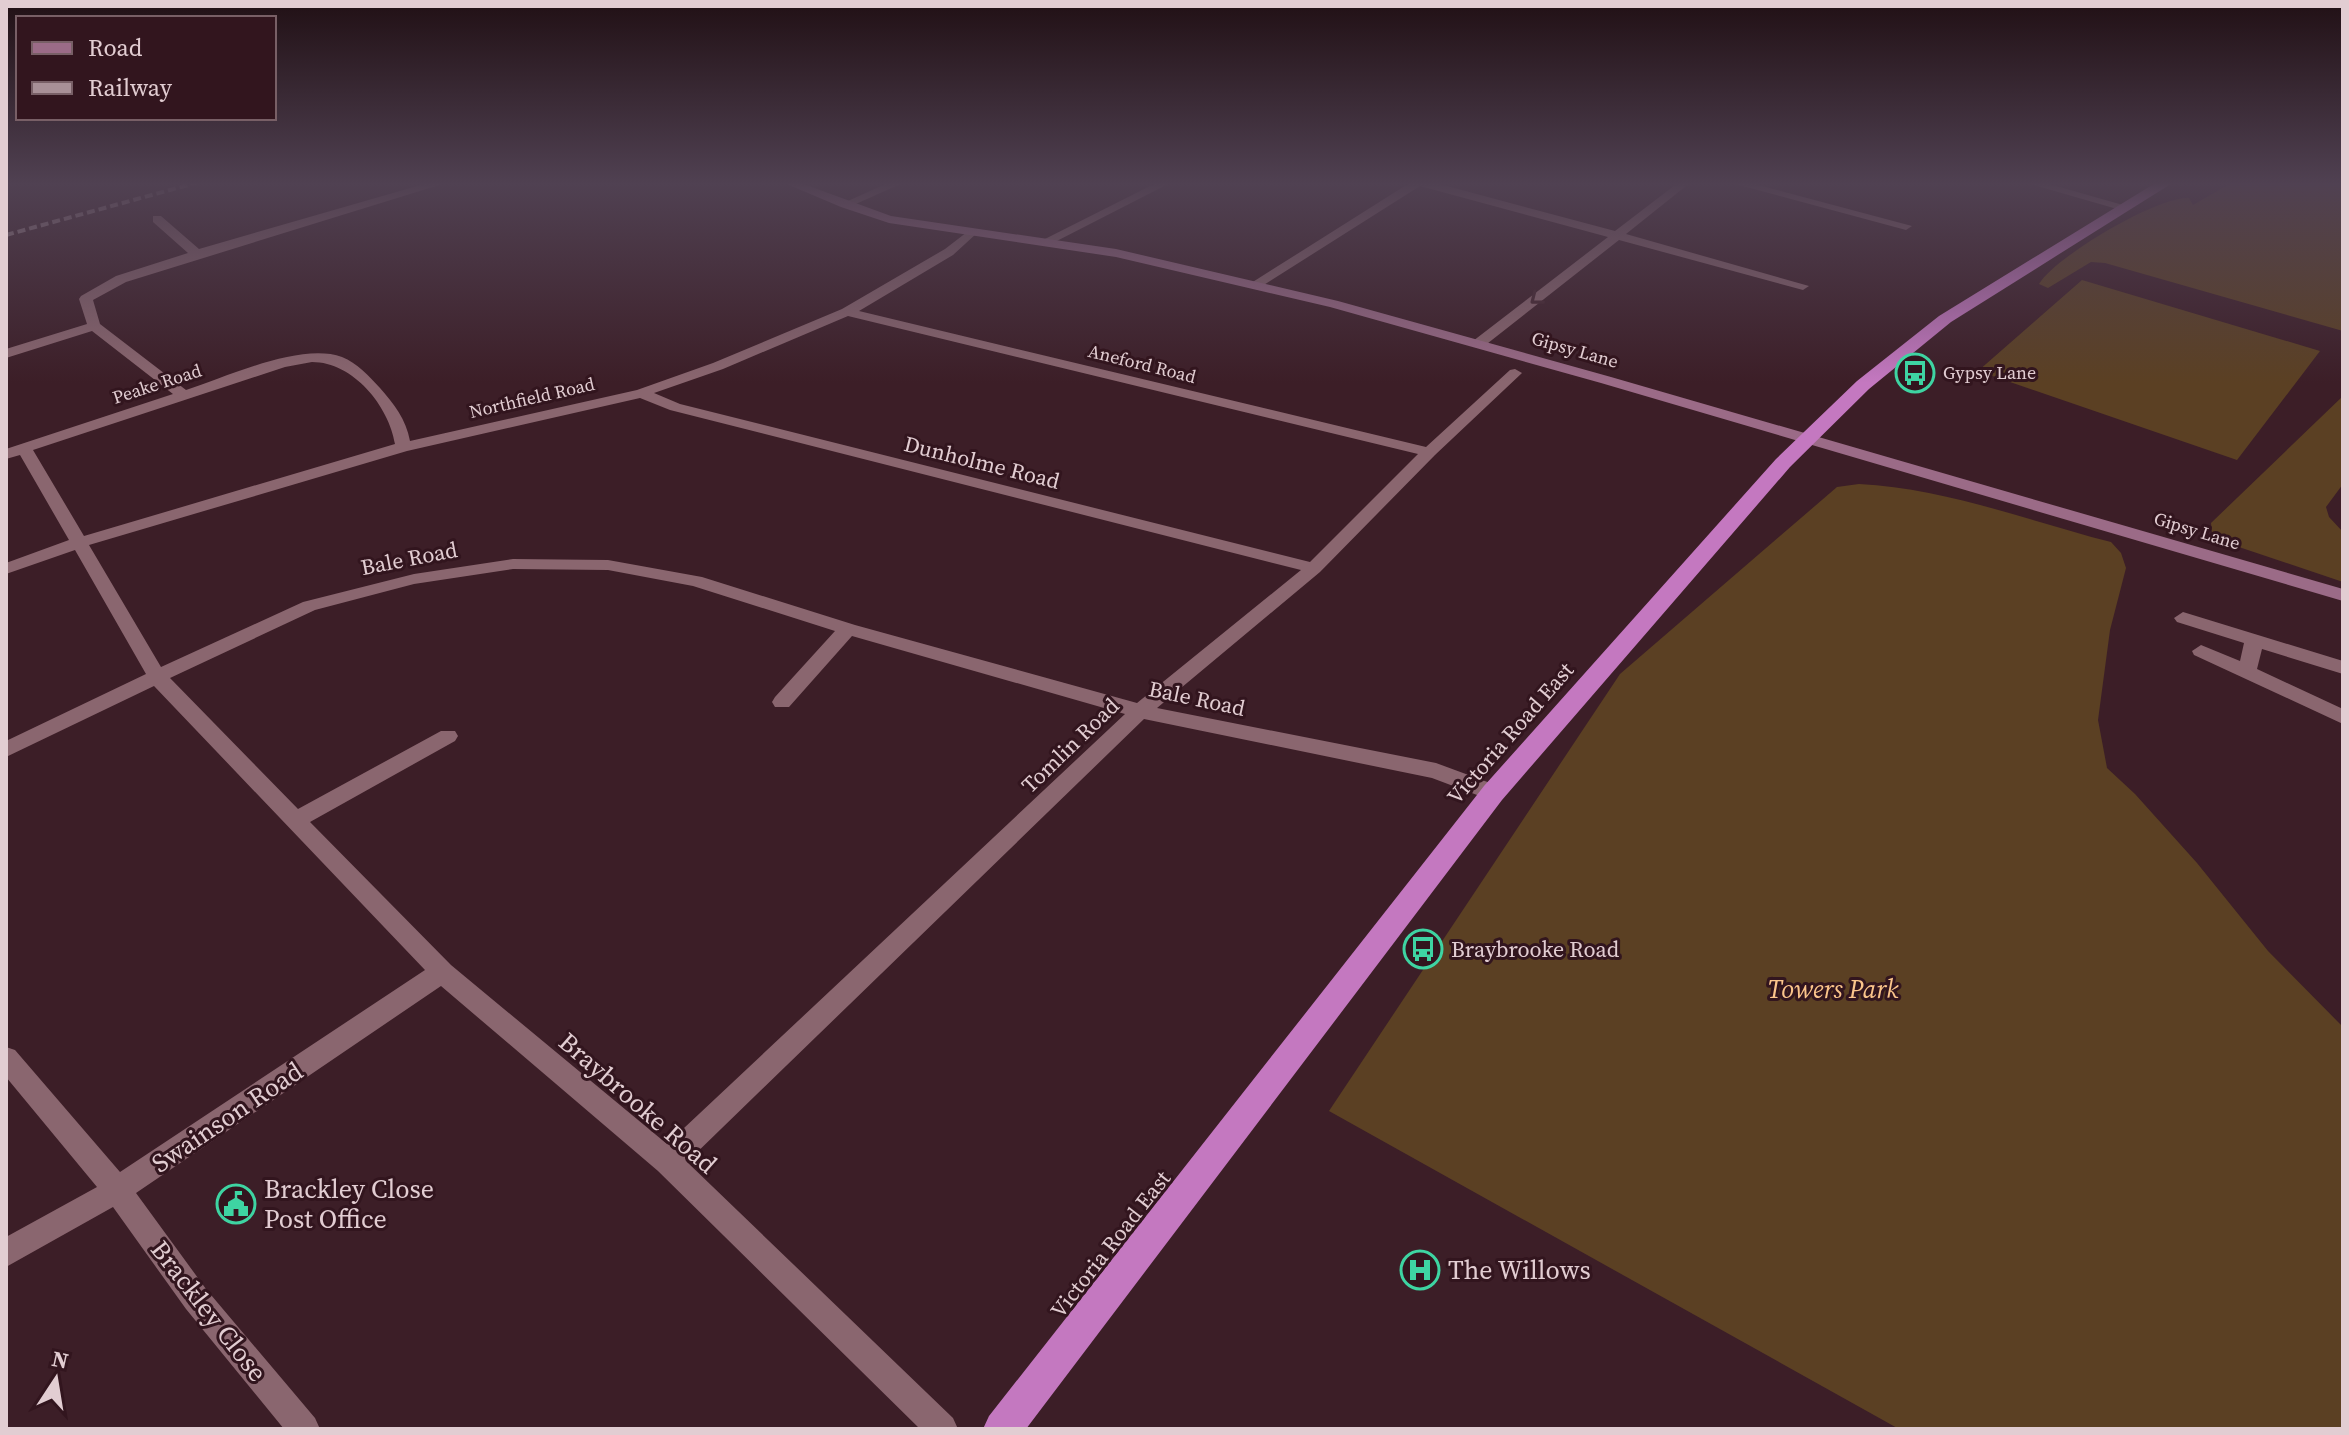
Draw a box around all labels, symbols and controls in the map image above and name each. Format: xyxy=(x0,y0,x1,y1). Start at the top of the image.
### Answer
legend xyxy=(16,16,276,120)
text: Road xyxy=(88,31,143,64)
text: Railway xyxy=(88,71,173,104)
one-way arrow xyxy=(1530,289,1545,303)
street label: Gipsy Lane xyxy=(1529,325,1621,374)
street label: Aneford Road xyxy=(1086,338,1199,389)
bus stop icon: Gypsy Lane xyxy=(1894,352,1936,394)
street label: Peake Road xyxy=(109,357,204,410)
place label: Gypsy Lane xyxy=(1943,360,2036,385)
street label: Northfield Road xyxy=(467,371,597,424)
street label: Dunholme Road xyxy=(901,428,1063,496)
street label: Gipsy Lane xyxy=(2151,506,2243,555)
street label: Bale Road xyxy=(358,534,460,582)
street label: Victoria Road East xyxy=(1440,655,1581,810)
street label: Bale Road xyxy=(1146,673,1248,723)
street label: Tomlin Road xyxy=(1015,690,1126,799)
bus stop icon: Braybrooke Road xyxy=(1402,928,1444,970)
place label: Braybrooke Road xyxy=(1451,934,1620,964)
park label: Towers Park xyxy=(1767,971,1899,1007)
street label: Braybrooke Road xyxy=(551,1024,725,1182)
street label: Swainson Road xyxy=(144,1053,310,1181)
street label: Victoria Road East xyxy=(1043,1164,1177,1324)
place label: Brackley Close Post Office xyxy=(264,1171,434,1237)
public building icon: Brackley Close Post Office xyxy=(215,1183,257,1225)
street label: Brackley Close xyxy=(142,1233,276,1389)
hospital icon: The Willows xyxy=(1399,1249,1441,1291)
place label: The Willows xyxy=(1448,1252,1591,1288)
north arrow xyxy=(16,1339,96,1419)
text: N xyxy=(49,1343,71,1376)

